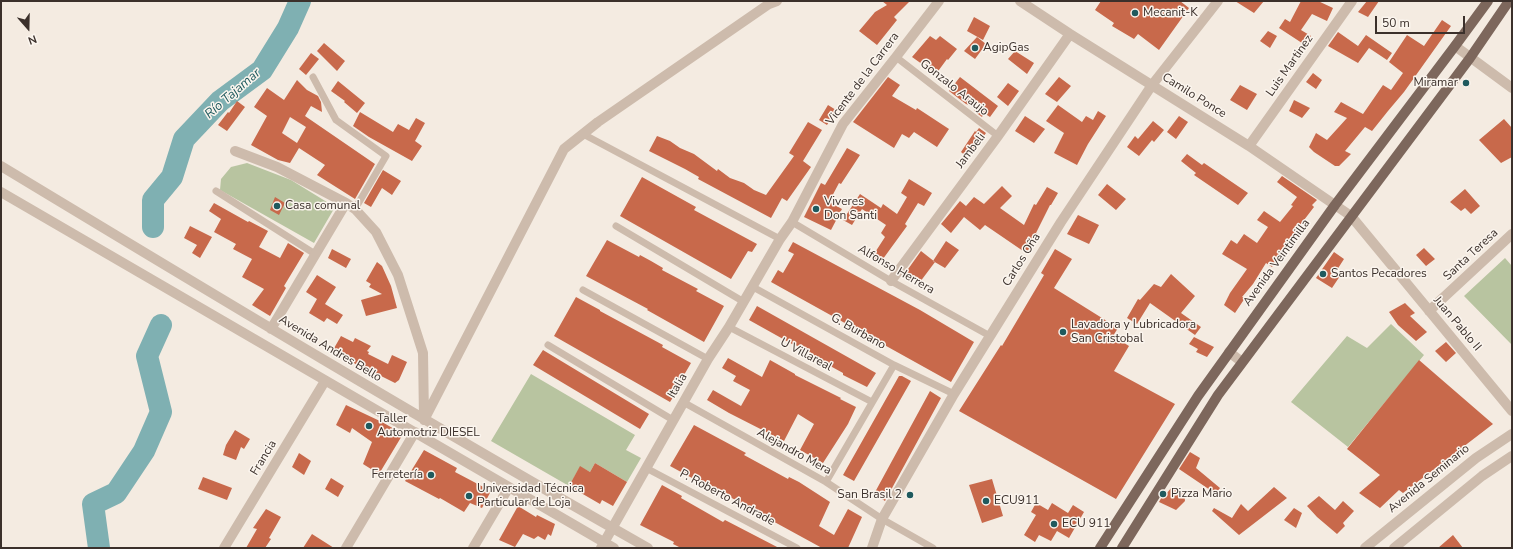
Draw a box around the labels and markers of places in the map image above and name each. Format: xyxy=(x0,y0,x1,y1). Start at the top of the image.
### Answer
place label: Mecanit-K xyxy=(1143,6,1198,20)
marker: Mecanit-K xyxy=(1130,8,1140,18)
place label: AgipGas xyxy=(983,41,1029,55)
marker: AgipGas xyxy=(970,43,980,53)
place label: Miramar xyxy=(1413,76,1458,90)
marker: Miramar xyxy=(1461,78,1471,88)
place label: Viveres Don Santi xyxy=(824,195,877,223)
place label: Casa comunal xyxy=(285,199,360,213)
marker: Casa comunal xyxy=(272,201,282,211)
marker: Viveres Don Santi xyxy=(811,204,821,214)
place label: Santos Pecadores xyxy=(1331,267,1427,281)
marker: Santos Pecadores xyxy=(1318,269,1328,279)
place label: Lavadora y Lubricadora San Cristobal xyxy=(1071,318,1196,346)
marker: Lavadora y Lubricadora San Cristobal xyxy=(1058,327,1068,337)
place label: Taller Automotriz DIESEL xyxy=(377,412,480,440)
marker: Taller Automotriz DIESEL xyxy=(364,421,374,431)
place label: Ferretería xyxy=(371,468,423,482)
marker: Ferretería xyxy=(426,470,436,480)
place label: Universidad Técnica Particular de Loja xyxy=(477,482,584,510)
place label: Pizza Mario xyxy=(1171,487,1232,501)
place label: San Brasil 2 xyxy=(837,488,902,502)
marker: Pizza Mario xyxy=(1158,489,1168,499)
marker: San Brasil 2 xyxy=(905,490,915,500)
marker: Universidad Técnica Particular de Loja xyxy=(464,491,474,501)
place label: ECU911 xyxy=(994,494,1039,508)
marker: ECU911 xyxy=(981,496,991,506)
place label: ECU 911 xyxy=(1062,517,1110,531)
marker: ECU 911 xyxy=(1049,519,1059,529)

